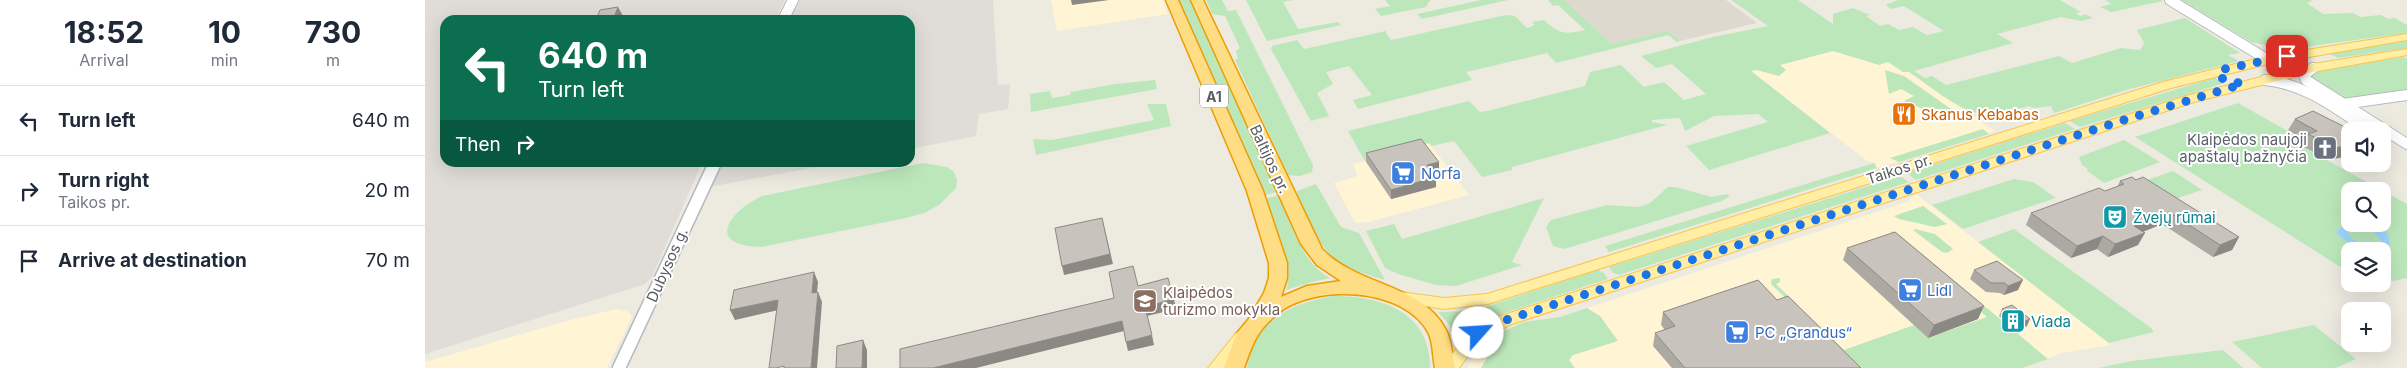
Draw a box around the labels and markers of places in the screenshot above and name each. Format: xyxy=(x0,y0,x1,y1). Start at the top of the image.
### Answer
pin xyxy=(2266,35,2308,77)
restaurant icon: Skanus Kebabas xyxy=(1891,101,1917,127)
place label: Skanus Kebabas xyxy=(1921,105,2039,124)
place label: Klaipėdos naujoji apaštalų bažnyčia xyxy=(2179,130,2307,166)
church icon: Klaipėdos naujoji apaštalų bažnyčia xyxy=(2312,135,2338,161)
supermarket icon: Norfa xyxy=(1390,160,1416,186)
place label: Norfa xyxy=(1421,164,1461,183)
theatre icon: Žvejų rūmai xyxy=(2102,204,2128,230)
place label: Žvejų rūmai xyxy=(2133,208,2216,227)
supermarket icon: Lidl xyxy=(1897,277,1923,303)
place label: Lidl xyxy=(1927,281,1952,300)
place label: Klaipėdos turizmo mokykla xyxy=(1163,283,1280,319)
school or university icon: Klaipėdos turizmo mokykla xyxy=(1132,288,1158,314)
building icon: Viada xyxy=(2000,308,2026,334)
place label: Viada xyxy=(2031,312,2071,331)
supermarket icon: PC „Grandus“ xyxy=(1724,319,1750,345)
place label: PC „Grandus“ xyxy=(1755,323,1852,342)

